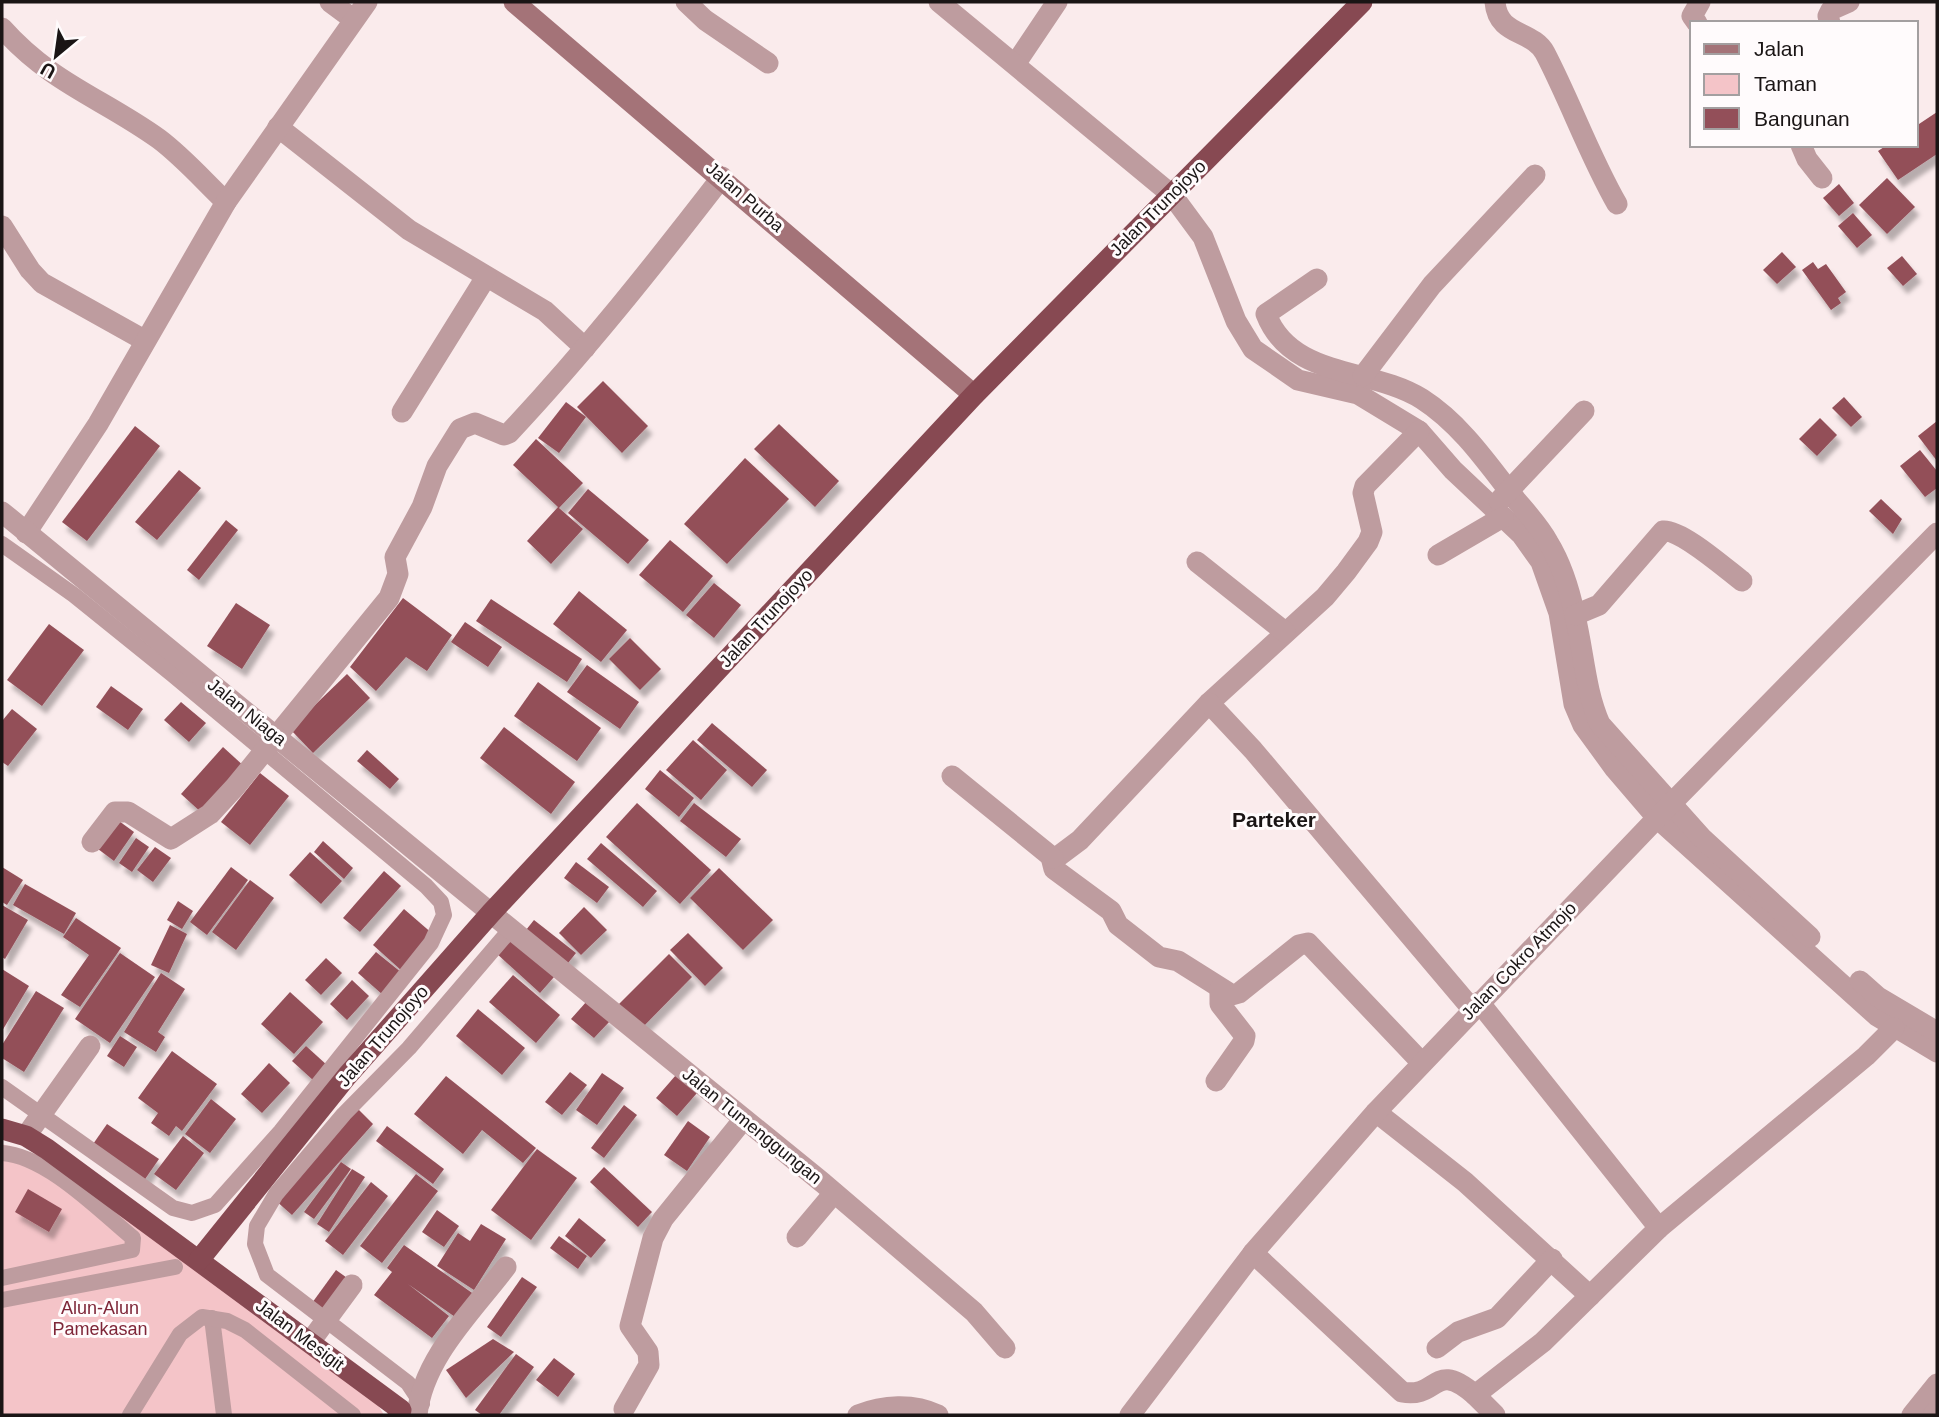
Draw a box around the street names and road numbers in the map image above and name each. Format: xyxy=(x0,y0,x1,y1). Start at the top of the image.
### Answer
street label: Jalan Trunojoyo xyxy=(1106,156,1210,260)
street label: Jalan Purba xyxy=(702,158,789,237)
street label: Jalan Trunojoyo xyxy=(715,565,817,671)
street label: Jalan Niaga xyxy=(204,674,291,750)
street label: Jalan Cokro Atmojo xyxy=(1458,898,1580,1024)
street label: Jalan Trunojoyo xyxy=(334,981,432,1091)
street label: Jalan Tumenggungan xyxy=(678,1064,826,1188)
street label: Jalan Mesigit xyxy=(252,1295,348,1375)

